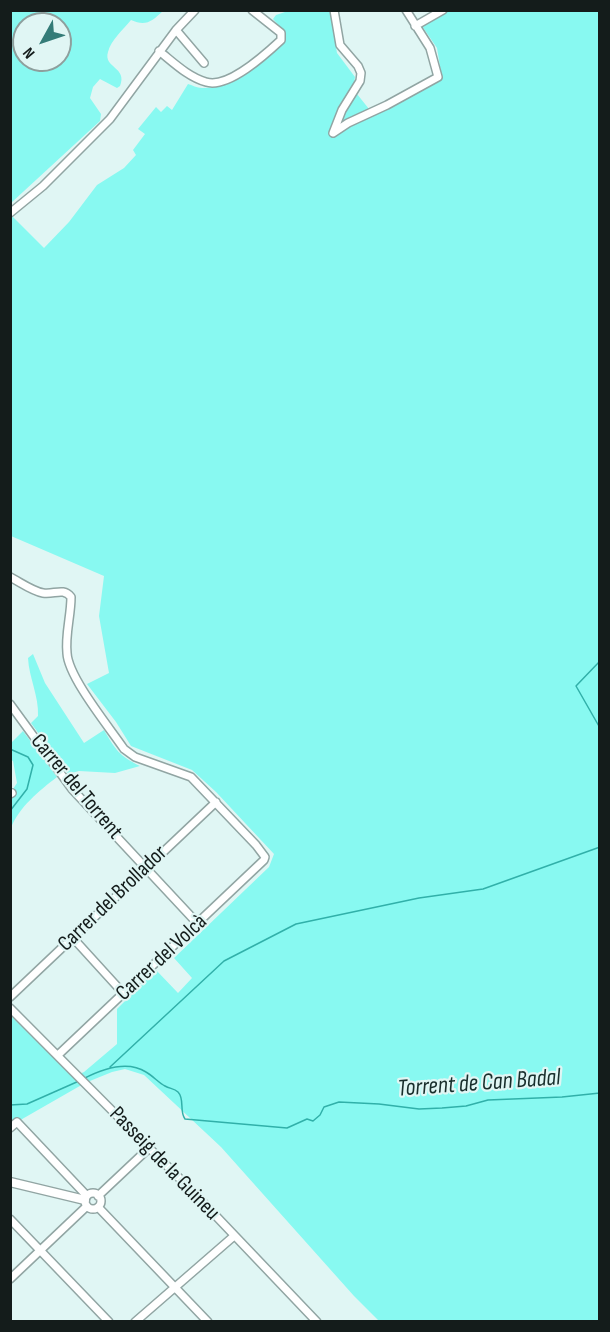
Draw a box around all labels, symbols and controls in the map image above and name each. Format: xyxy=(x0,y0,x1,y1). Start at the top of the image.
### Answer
north arrow xyxy=(12,12,72,72)
text: N xyxy=(19,43,39,62)
street label: Carrer del Torrent xyxy=(24,729,128,845)
street label: Carrer del Brollador xyxy=(53,840,173,958)
street label: Carrer del Volcà xyxy=(111,909,213,1007)
water label: Torrent de Can Badal xyxy=(397,1064,561,1104)
street label: Passeig de la Guineu xyxy=(103,1102,225,1226)

